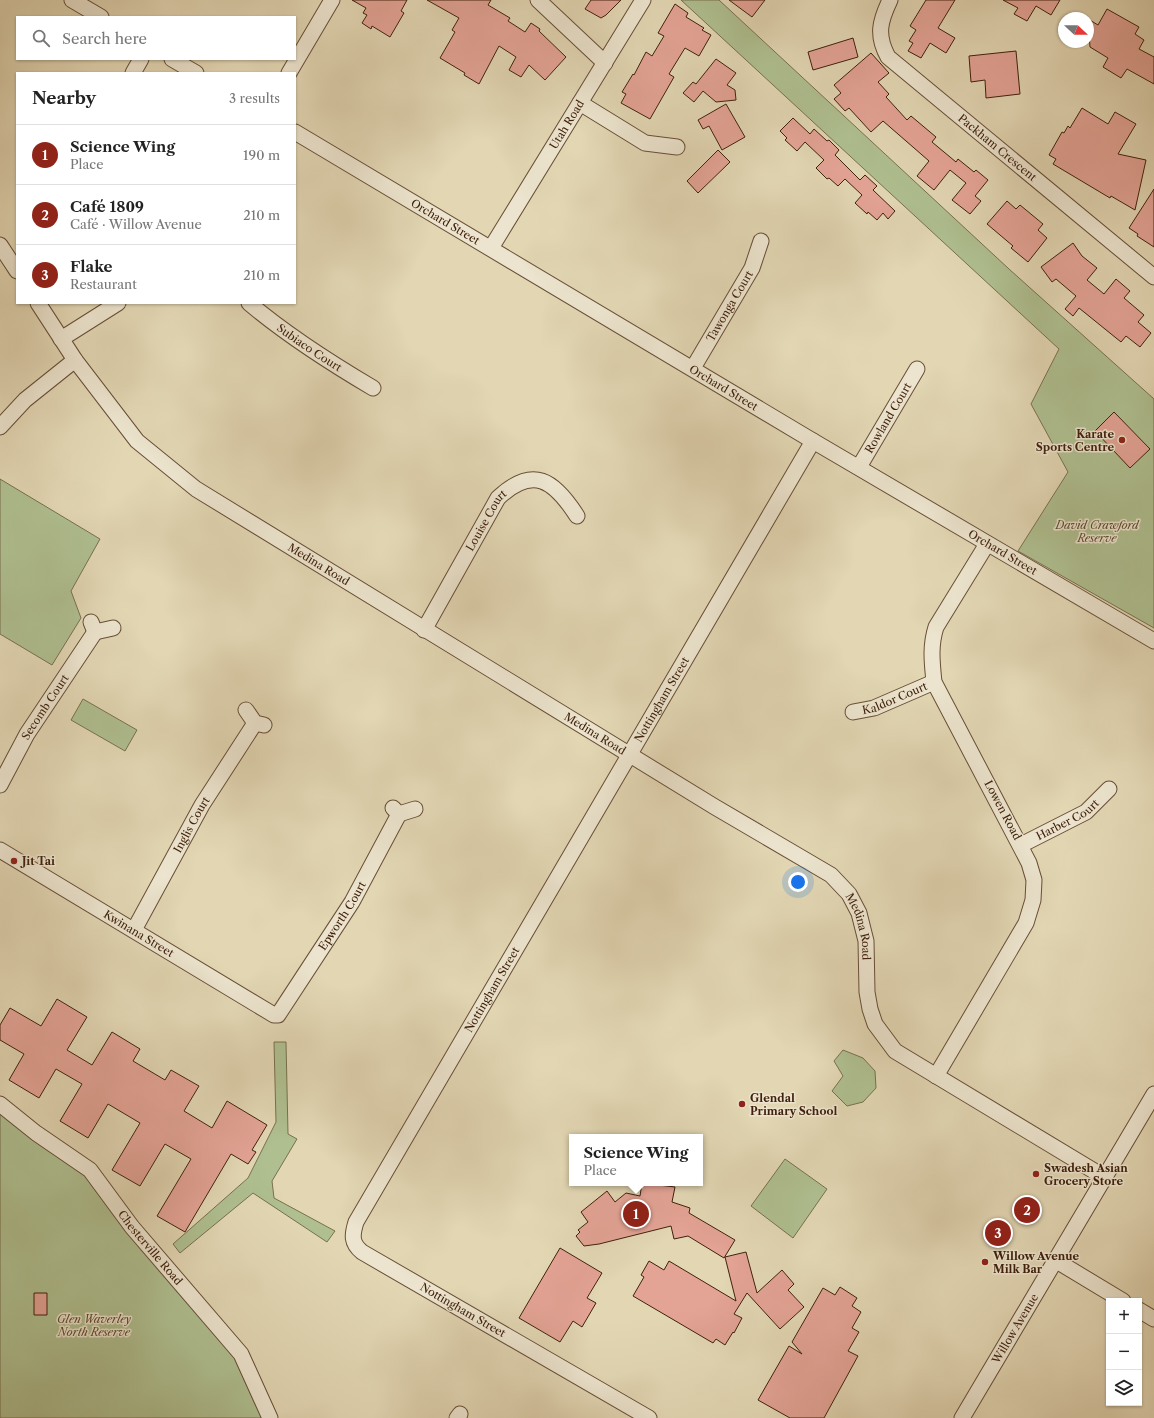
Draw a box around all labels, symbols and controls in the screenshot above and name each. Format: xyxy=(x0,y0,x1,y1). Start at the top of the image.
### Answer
north arrow xyxy=(1058,12,1094,48)
search box xyxy=(16,16,296,60)
icon: search xyxy=(30,27,52,49)
text: Search here xyxy=(62,29,147,48)
text: Nearby xyxy=(32,88,96,108)
text: 3 results xyxy=(229,90,280,106)
street label: Utah Road xyxy=(546,97,587,151)
street label: Packham Crescent xyxy=(955,111,1040,184)
text: Science Wing xyxy=(70,137,175,156)
text: 1 xyxy=(42,147,48,163)
text: 190 m xyxy=(243,147,280,163)
text: Place xyxy=(70,156,103,172)
street label: Orchard Street xyxy=(408,196,482,248)
text: Café 1809 xyxy=(70,197,144,216)
text: 2 xyxy=(41,207,49,223)
text: 210 m xyxy=(243,207,280,223)
text: Café · Willow Avenue xyxy=(70,216,202,232)
text: Flake xyxy=(70,257,113,276)
text: 3 xyxy=(41,267,49,283)
text: 210 m xyxy=(243,267,280,283)
street label: Tawonga Court xyxy=(703,268,756,344)
text: Restaurant xyxy=(70,276,137,292)
street label: Subiaco Court xyxy=(274,321,344,374)
street label: Orchard Street xyxy=(687,362,761,414)
street label: Rowland Court xyxy=(862,380,914,456)
place label: Karate Sports Centre xyxy=(1036,427,1114,454)
marker: Karate Sports Centre xyxy=(1117,435,1127,445)
street label: Louise Court xyxy=(463,487,509,553)
park label: David Crawford Reserve xyxy=(1054,518,1140,545)
street label: Orchard Street xyxy=(966,527,1040,578)
street label: Medina Road xyxy=(285,540,352,589)
street label: Nottingham Street xyxy=(631,654,692,745)
street label: Secomb Court xyxy=(18,672,72,742)
street label: Kaldor Court xyxy=(861,679,929,717)
street label: Medina Road xyxy=(562,709,629,758)
street label: Lowen Road xyxy=(981,778,1025,843)
street label: Inglis Court xyxy=(170,794,213,855)
street label: Harber Court xyxy=(1034,796,1102,843)
place label: Jit Tai xyxy=(20,854,55,868)
marker: Jit Tai xyxy=(9,856,19,866)
your location xyxy=(788,872,808,892)
street label: Epworth Court xyxy=(315,879,369,953)
street label: Medina Road xyxy=(843,891,873,961)
street label: Kwinana Street xyxy=(101,907,177,960)
street label: Nottingham Street xyxy=(462,944,522,1035)
place label: Glendal Primary School xyxy=(750,1091,837,1118)
marker: Glendal Primary School xyxy=(737,1099,747,1109)
popup xyxy=(569,1134,703,1186)
text: Science Wing xyxy=(583,1143,689,1162)
place label: Swadesh Asian Grocery Store xyxy=(1044,1161,1128,1188)
text: Place xyxy=(583,1162,617,1178)
marker: Swadesh Asian Grocery Store xyxy=(1031,1169,1041,1179)
pin: 2 xyxy=(1014,1195,1040,1225)
pin: 1 xyxy=(623,1199,649,1229)
street label: Chesterville Road xyxy=(115,1207,186,1288)
pin: 3 xyxy=(985,1218,1011,1248)
place label: Willow Avenue Milk Bar xyxy=(992,1249,1080,1276)
marker: Willow Avenue Milk Bar xyxy=(980,1257,990,1267)
street label: Nottingham Street xyxy=(418,1280,508,1340)
street label: Willow Avenue xyxy=(988,1291,1041,1367)
map controls xyxy=(1106,1298,1142,1406)
button: + xyxy=(1106,1298,1142,1334)
park label: Glen Waverley North Reserve xyxy=(57,1312,132,1339)
button: − xyxy=(1106,1334,1142,1370)
button: layers xyxy=(1106,1370,1142,1406)

